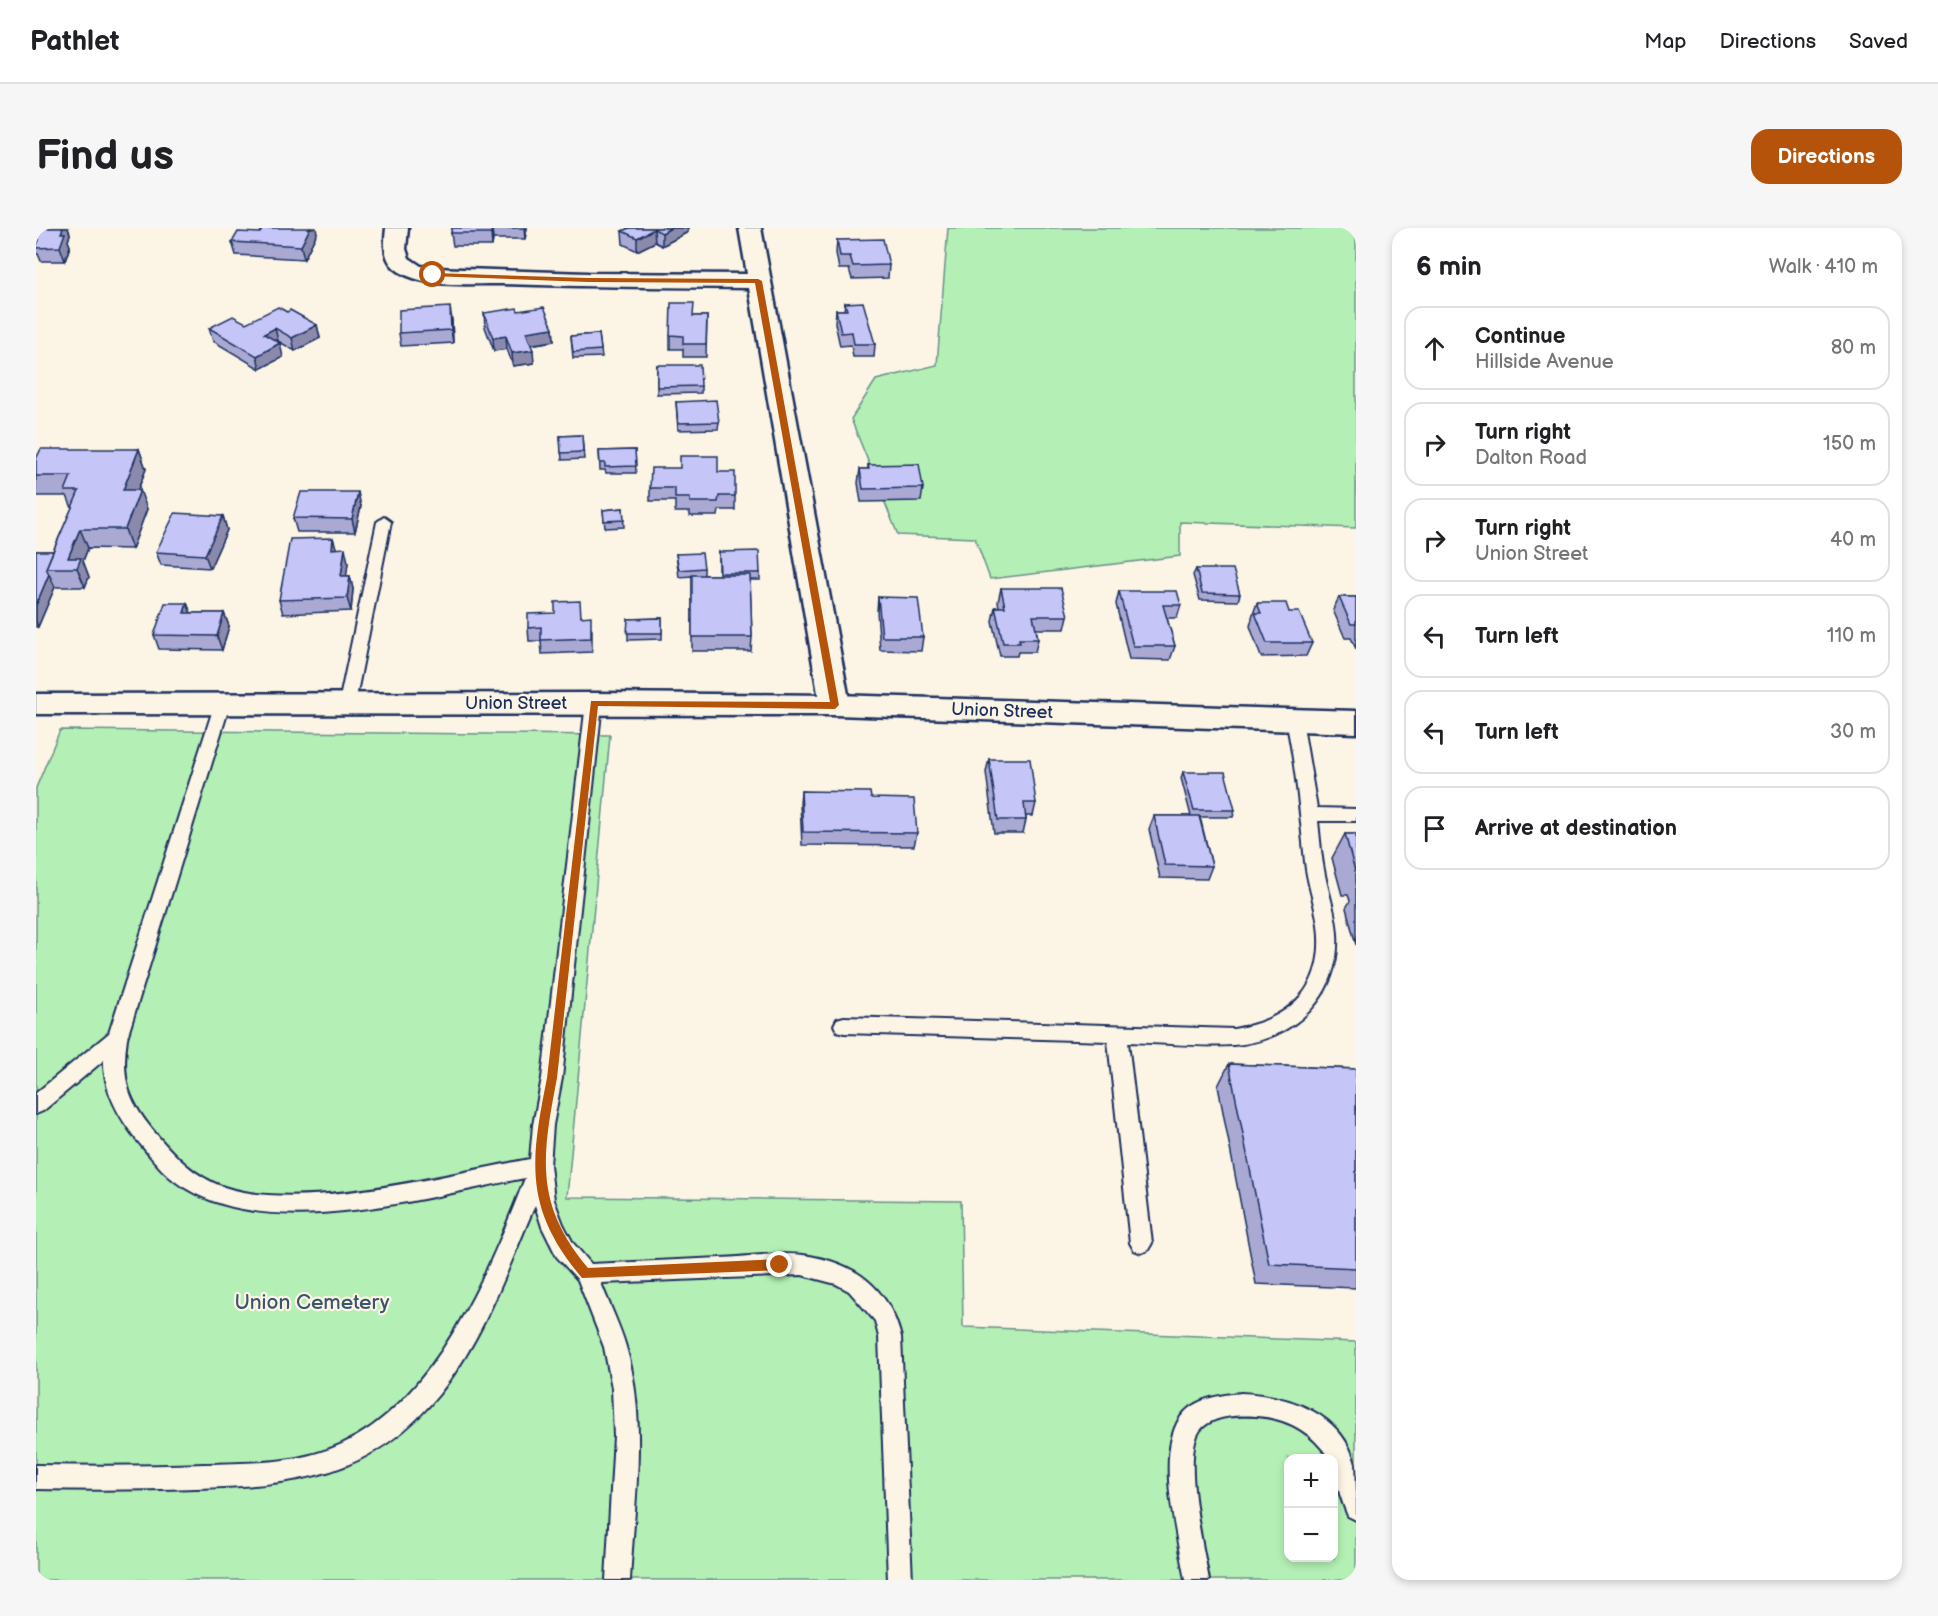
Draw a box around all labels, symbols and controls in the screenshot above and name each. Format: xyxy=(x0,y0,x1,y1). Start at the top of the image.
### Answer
text: Pathlet xyxy=(30,25,119,58)
text: Map xyxy=(1644,29,1687,54)
text: Directions xyxy=(1720,29,1816,54)
text: Saved xyxy=(1849,29,1908,54)
button: Directions xyxy=(1751,129,1902,184)
text: Find us xyxy=(36,131,174,182)
text: 6 min xyxy=(1416,252,1482,283)
text: Walk · 410 m xyxy=(1769,255,1878,279)
route start xyxy=(419,261,445,287)
text: Continue xyxy=(1475,323,1565,350)
icon: ahead xyxy=(1418,332,1451,365)
text: 80 m xyxy=(1831,336,1876,360)
text: Hillside Avenue xyxy=(1475,350,1614,374)
text: Turn right xyxy=(1475,419,1571,446)
icon: right xyxy=(1418,428,1451,461)
text: 150 m xyxy=(1823,432,1876,456)
text: Dalton Road xyxy=(1475,446,1587,470)
text: Turn right xyxy=(1475,515,1571,542)
icon: right xyxy=(1418,524,1451,557)
text: 40 m xyxy=(1830,528,1876,552)
text: Union Street xyxy=(1475,542,1588,566)
icon: left xyxy=(1418,620,1451,653)
text: Turn left xyxy=(1475,623,1559,650)
text: 110 m xyxy=(1827,624,1876,648)
street label: Union Street xyxy=(465,693,567,714)
street label: Union Street xyxy=(951,699,1054,723)
icon: left xyxy=(1418,716,1451,749)
text: Turn left xyxy=(1475,719,1559,746)
text: 30 m xyxy=(1830,720,1876,744)
icon: arrive xyxy=(1418,812,1451,845)
text: Arrive at destination xyxy=(1475,815,1677,842)
route end xyxy=(766,1251,792,1277)
park label: Union Cemetery xyxy=(234,1290,390,1315)
map controls xyxy=(1284,1454,1338,1562)
button: + xyxy=(1284,1454,1338,1508)
button: − xyxy=(1284,1508,1338,1562)

